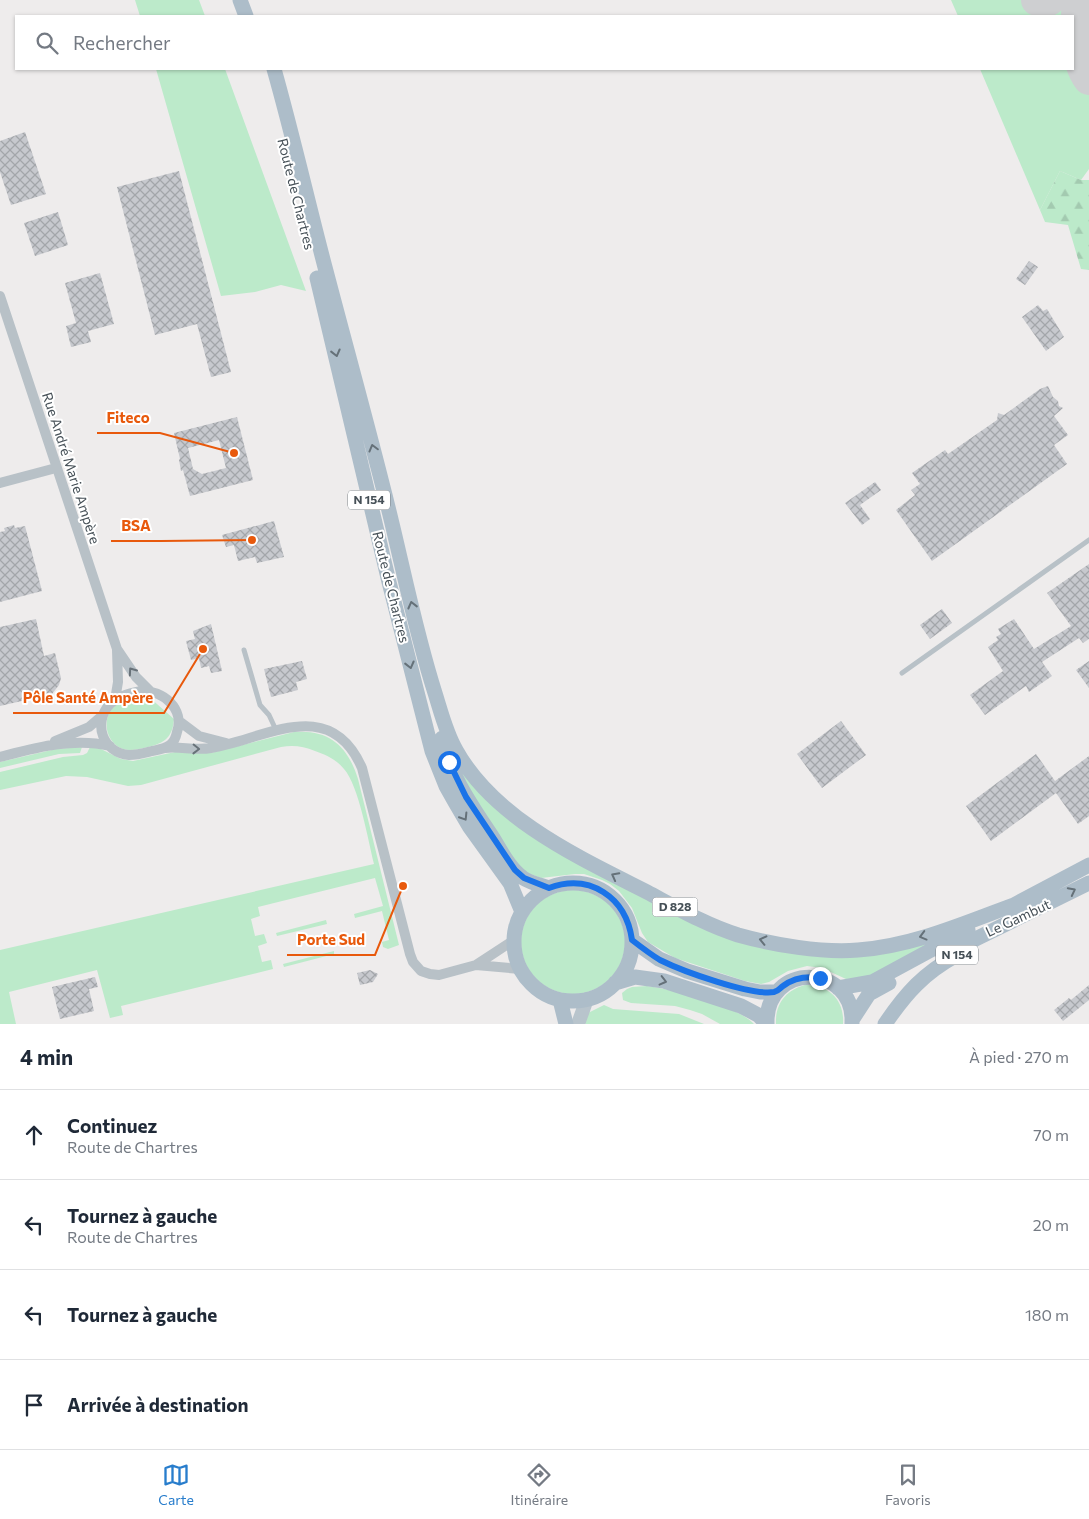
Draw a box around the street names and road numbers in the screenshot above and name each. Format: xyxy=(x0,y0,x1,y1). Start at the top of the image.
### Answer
street label: Route de Chartres xyxy=(274,136,319,251)
street label: Rue André Marie Ampère xyxy=(39,390,104,546)
road number: N 154 xyxy=(348,490,390,510)
street label: Route de Chartres xyxy=(369,529,414,644)
street label: Le Gambut xyxy=(983,895,1053,940)
road number: D 828 xyxy=(652,898,698,916)
road number: N 154 xyxy=(936,946,978,964)

